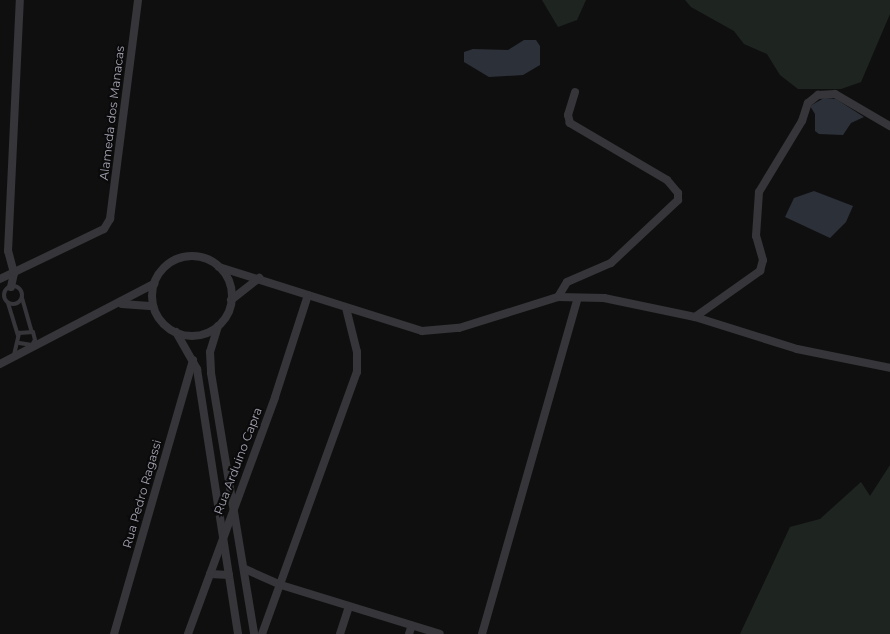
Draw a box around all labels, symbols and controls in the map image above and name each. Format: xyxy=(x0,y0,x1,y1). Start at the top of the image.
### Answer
street label: Alameda dos Manacas xyxy=(97,45,127,181)
street label: Rua Arduino Capra xyxy=(211,405,265,517)
street label: Rua Pedro Ragassi xyxy=(120,438,164,550)

